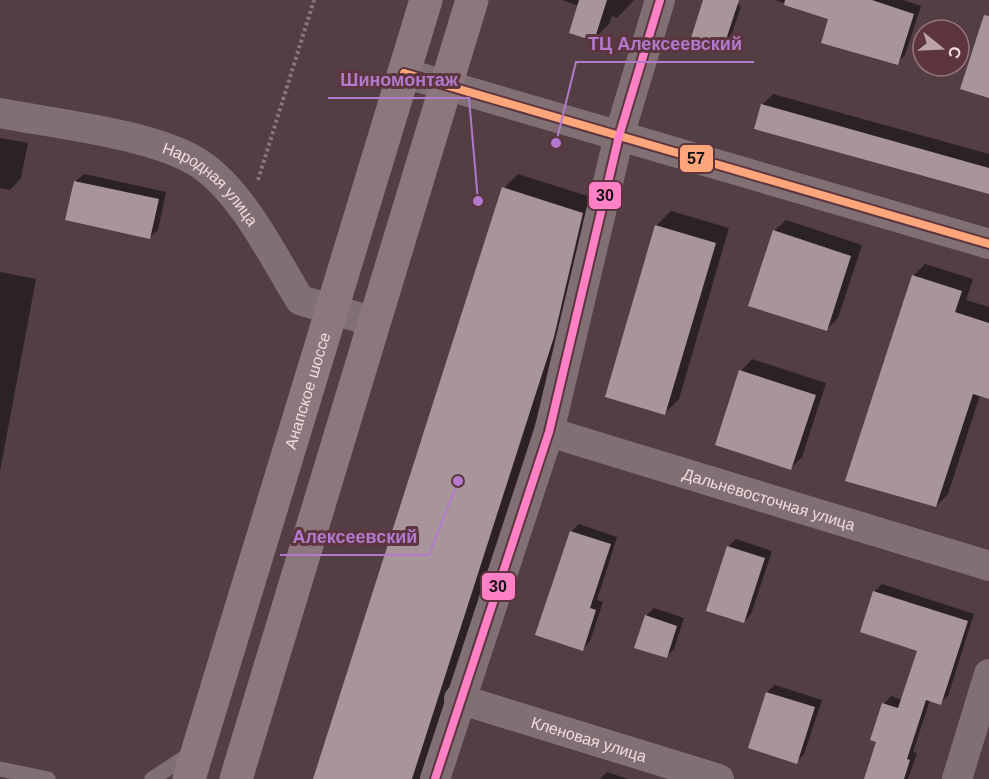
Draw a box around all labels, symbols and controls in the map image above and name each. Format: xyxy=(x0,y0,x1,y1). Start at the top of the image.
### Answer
north arrow xyxy=(911,18,971,78)
callout: ТЦ Алексеевский xyxy=(576,26,754,62)
text: ТЦ Алексеевский xyxy=(588,34,742,54)
text: С xyxy=(945,44,965,61)
callout: Шиномонтаж xyxy=(328,62,469,98)
text: Шиномонтаж xyxy=(340,70,458,90)
street label: Народная улица xyxy=(160,139,261,229)
line badge: 57 xyxy=(679,144,714,173)
text: 57 xyxy=(687,150,705,167)
line badge: 30 xyxy=(588,181,622,210)
text: 30 xyxy=(596,187,614,204)
street label: Анапское шоссе xyxy=(282,330,333,451)
street label: Дальневосточная улица xyxy=(681,465,857,534)
callout: Алексеевский xyxy=(280,519,429,555)
text: Алексеевский xyxy=(293,527,417,547)
line badge: 30 xyxy=(481,572,516,601)
text: 30 xyxy=(489,578,507,595)
street label: Кленовая улица xyxy=(529,714,649,765)

